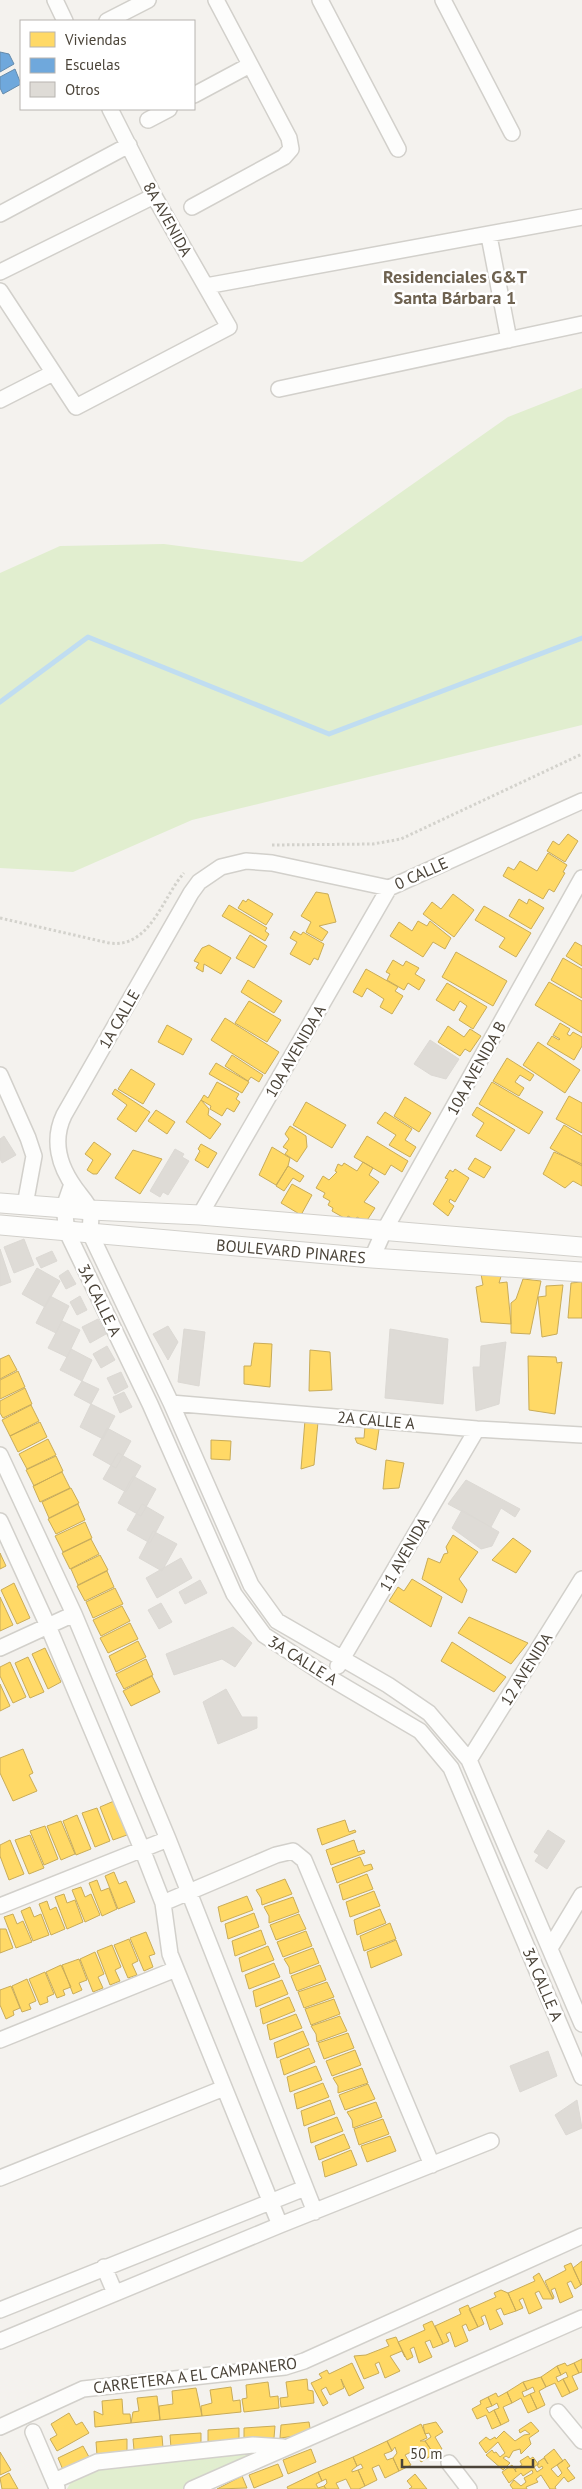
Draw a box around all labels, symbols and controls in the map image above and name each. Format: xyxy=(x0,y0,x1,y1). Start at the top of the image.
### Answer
legend xyxy=(20,20,195,110)
text: Viviendas xyxy=(64,30,126,49)
text: Escuelas xyxy=(65,55,120,74)
text: Otros xyxy=(65,80,100,99)
street label: 8A AVENIDA xyxy=(139,178,197,260)
district label: Residenciales G&T Santa Bárbara 1 xyxy=(383,265,528,309)
street label: 0 CALLE xyxy=(391,852,451,894)
street label: 1A CALLE xyxy=(94,986,144,1052)
street label: 10A AVENIDA A xyxy=(260,1001,330,1101)
street label: 10A AVENIDA B xyxy=(442,1018,510,1118)
street label: BOULEVARD PINARES xyxy=(215,1235,367,1267)
street label: 3A CALLE A xyxy=(74,1261,126,1340)
street label: 2A CALLE A xyxy=(336,1407,416,1433)
street label: 11 AVENIDA xyxy=(375,1513,434,1595)
street label: 12 AVENIDA xyxy=(496,1628,557,1709)
street label: 3A CALLE A xyxy=(265,1631,342,1689)
street label: 3A CALLE A xyxy=(519,1944,568,2024)
street label: CARRETERA A EL CAMPANERO xyxy=(92,2353,298,2397)
scale bar xyxy=(402,2436,533,2468)
text: 50 m xyxy=(410,2444,443,2463)

